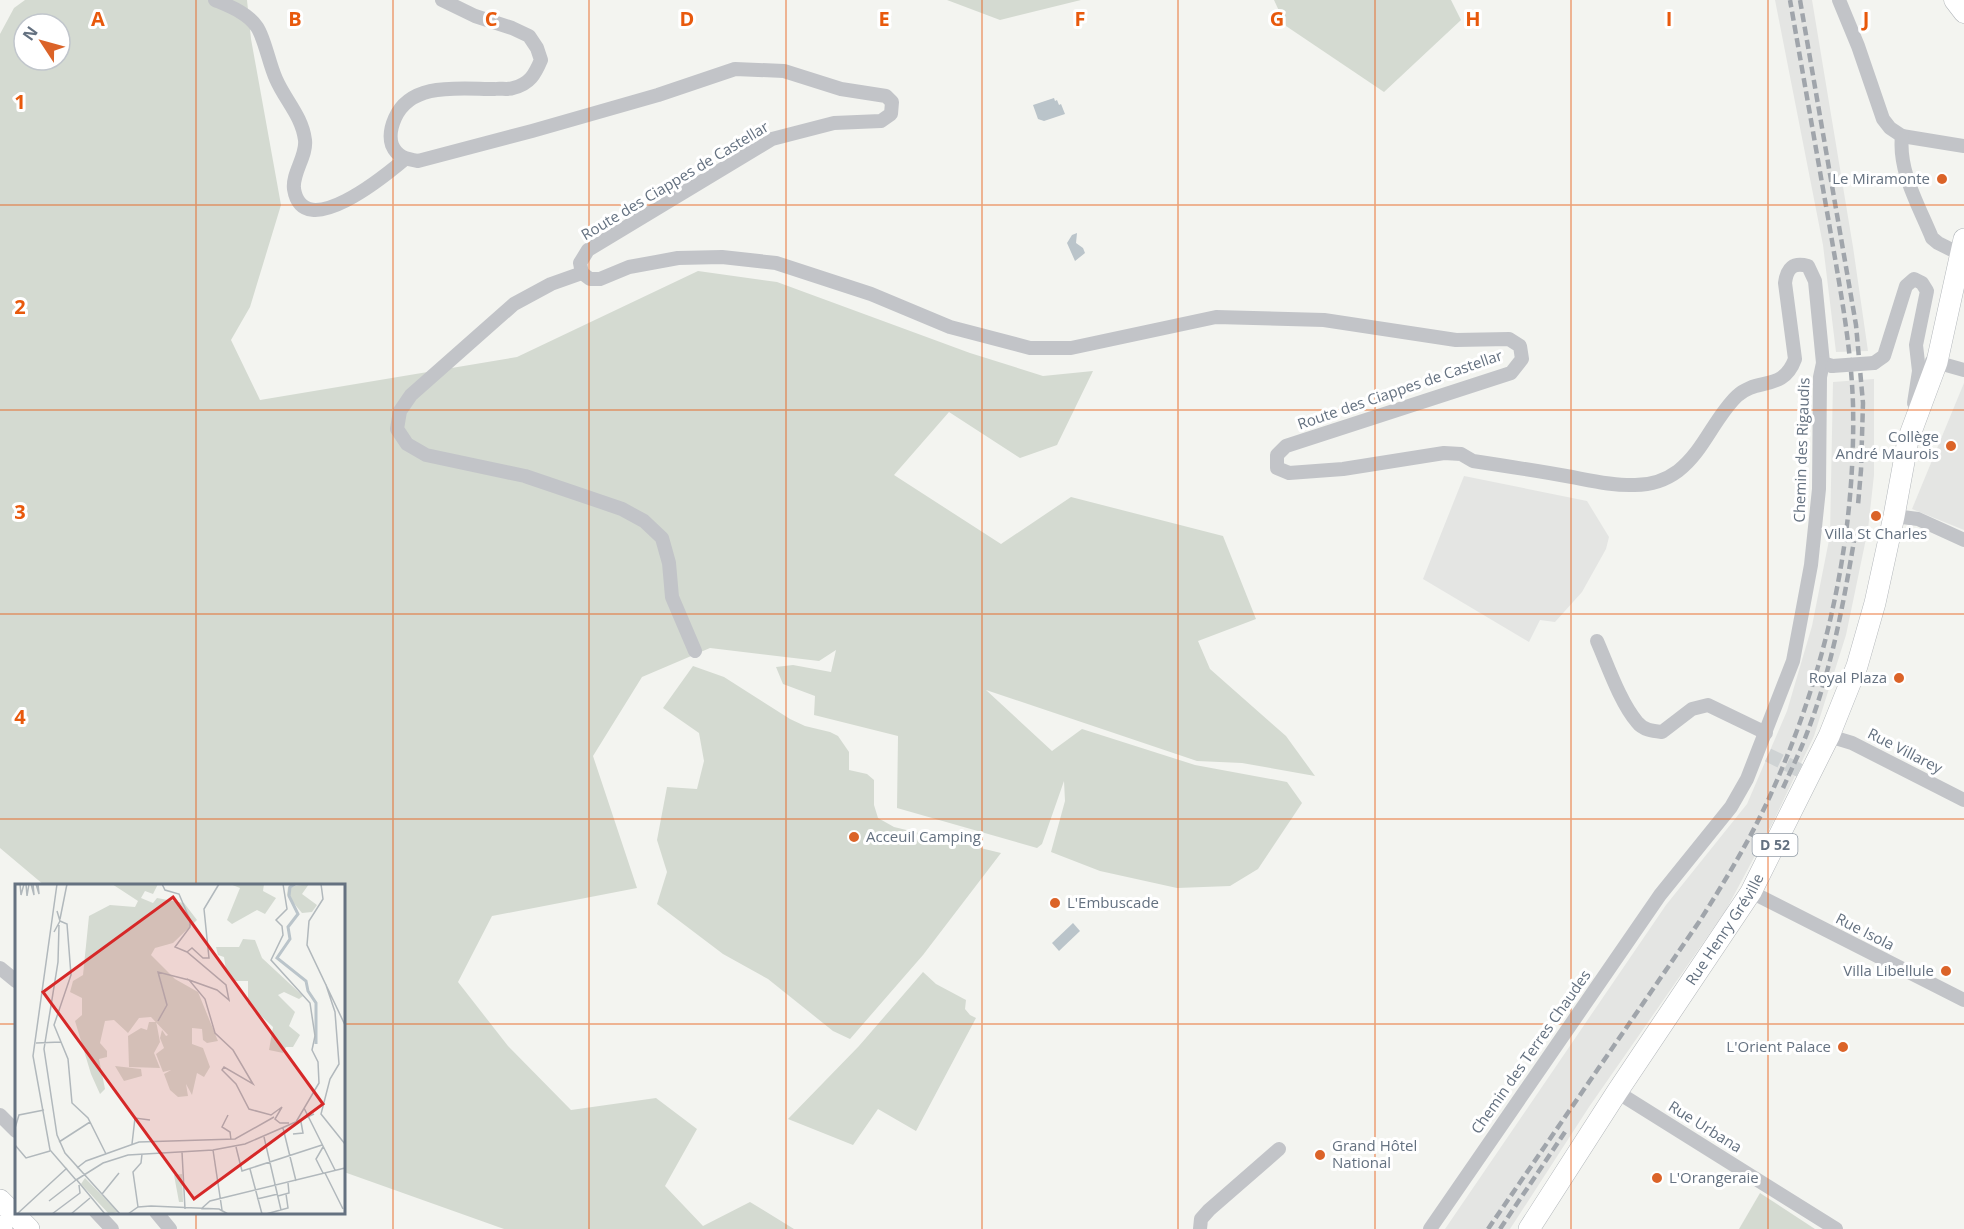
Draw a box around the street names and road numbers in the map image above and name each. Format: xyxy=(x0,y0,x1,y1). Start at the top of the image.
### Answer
street label: Route des Ciappes de Castellar xyxy=(577,116,772,244)
street label: Route des Ciappes de Castellar xyxy=(1295,345,1505,434)
street label: Chemin des Rigaudis xyxy=(1788,377,1814,523)
street label: Rue Villarey xyxy=(1865,723,1947,778)
road number: D 52 xyxy=(1752,834,1798,856)
street label: Rue Henry Gréville xyxy=(1680,870,1768,989)
street label: Rue Isola xyxy=(1833,908,1898,954)
street label: Chemin des Terres Chaudes xyxy=(1466,965,1595,1137)
street label: Rue Urbana xyxy=(1665,1096,1746,1157)

